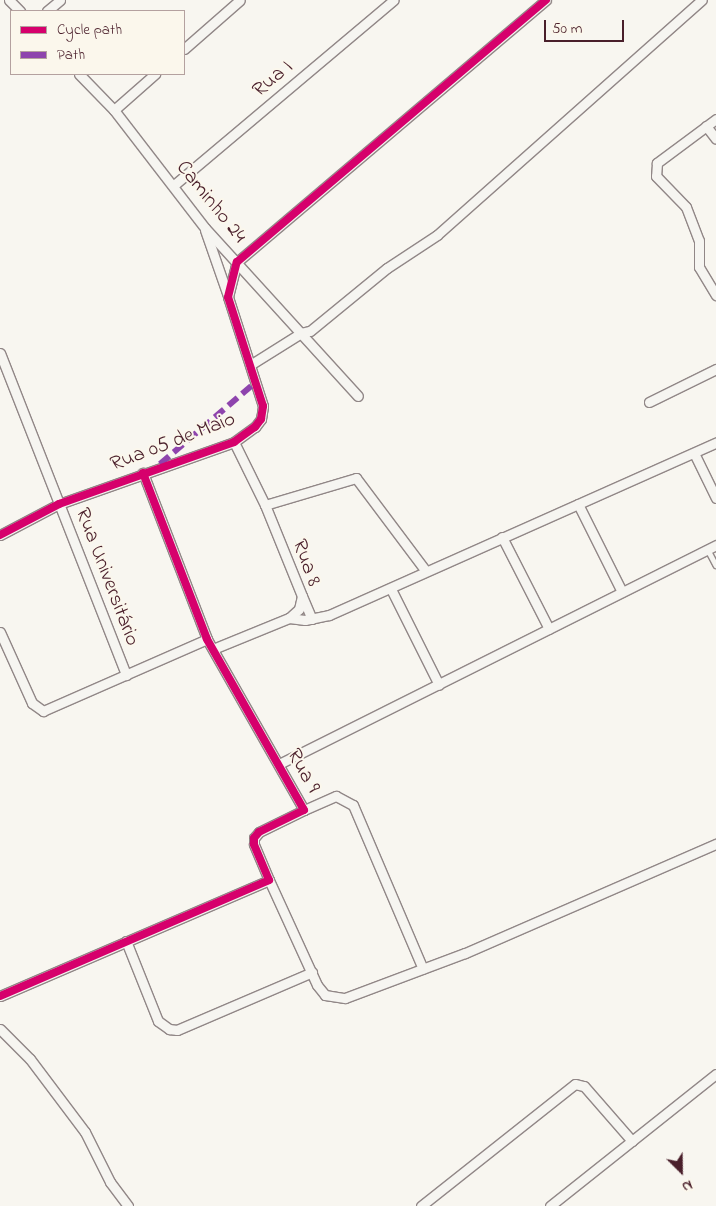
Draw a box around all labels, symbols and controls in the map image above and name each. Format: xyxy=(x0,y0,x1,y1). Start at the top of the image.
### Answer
legend xyxy=(10,10,185,75)
scale bar xyxy=(546,10,626,42)
text: 50 m xyxy=(552,18,582,40)
text: Cycle path xyxy=(57,19,122,41)
text: Path xyxy=(57,44,85,66)
street label: Rua I xyxy=(248,55,298,103)
street label: Caminho 24 xyxy=(170,156,252,248)
street label: Rua 05 de Maio xyxy=(107,407,239,477)
street label: Rua Universitário xyxy=(69,505,145,649)
street label: Rua 8 xyxy=(286,536,326,590)
street label: Rua 9 xyxy=(281,745,325,797)
north arrow xyxy=(656,1146,706,1196)
text: N xyxy=(679,1174,696,1197)

